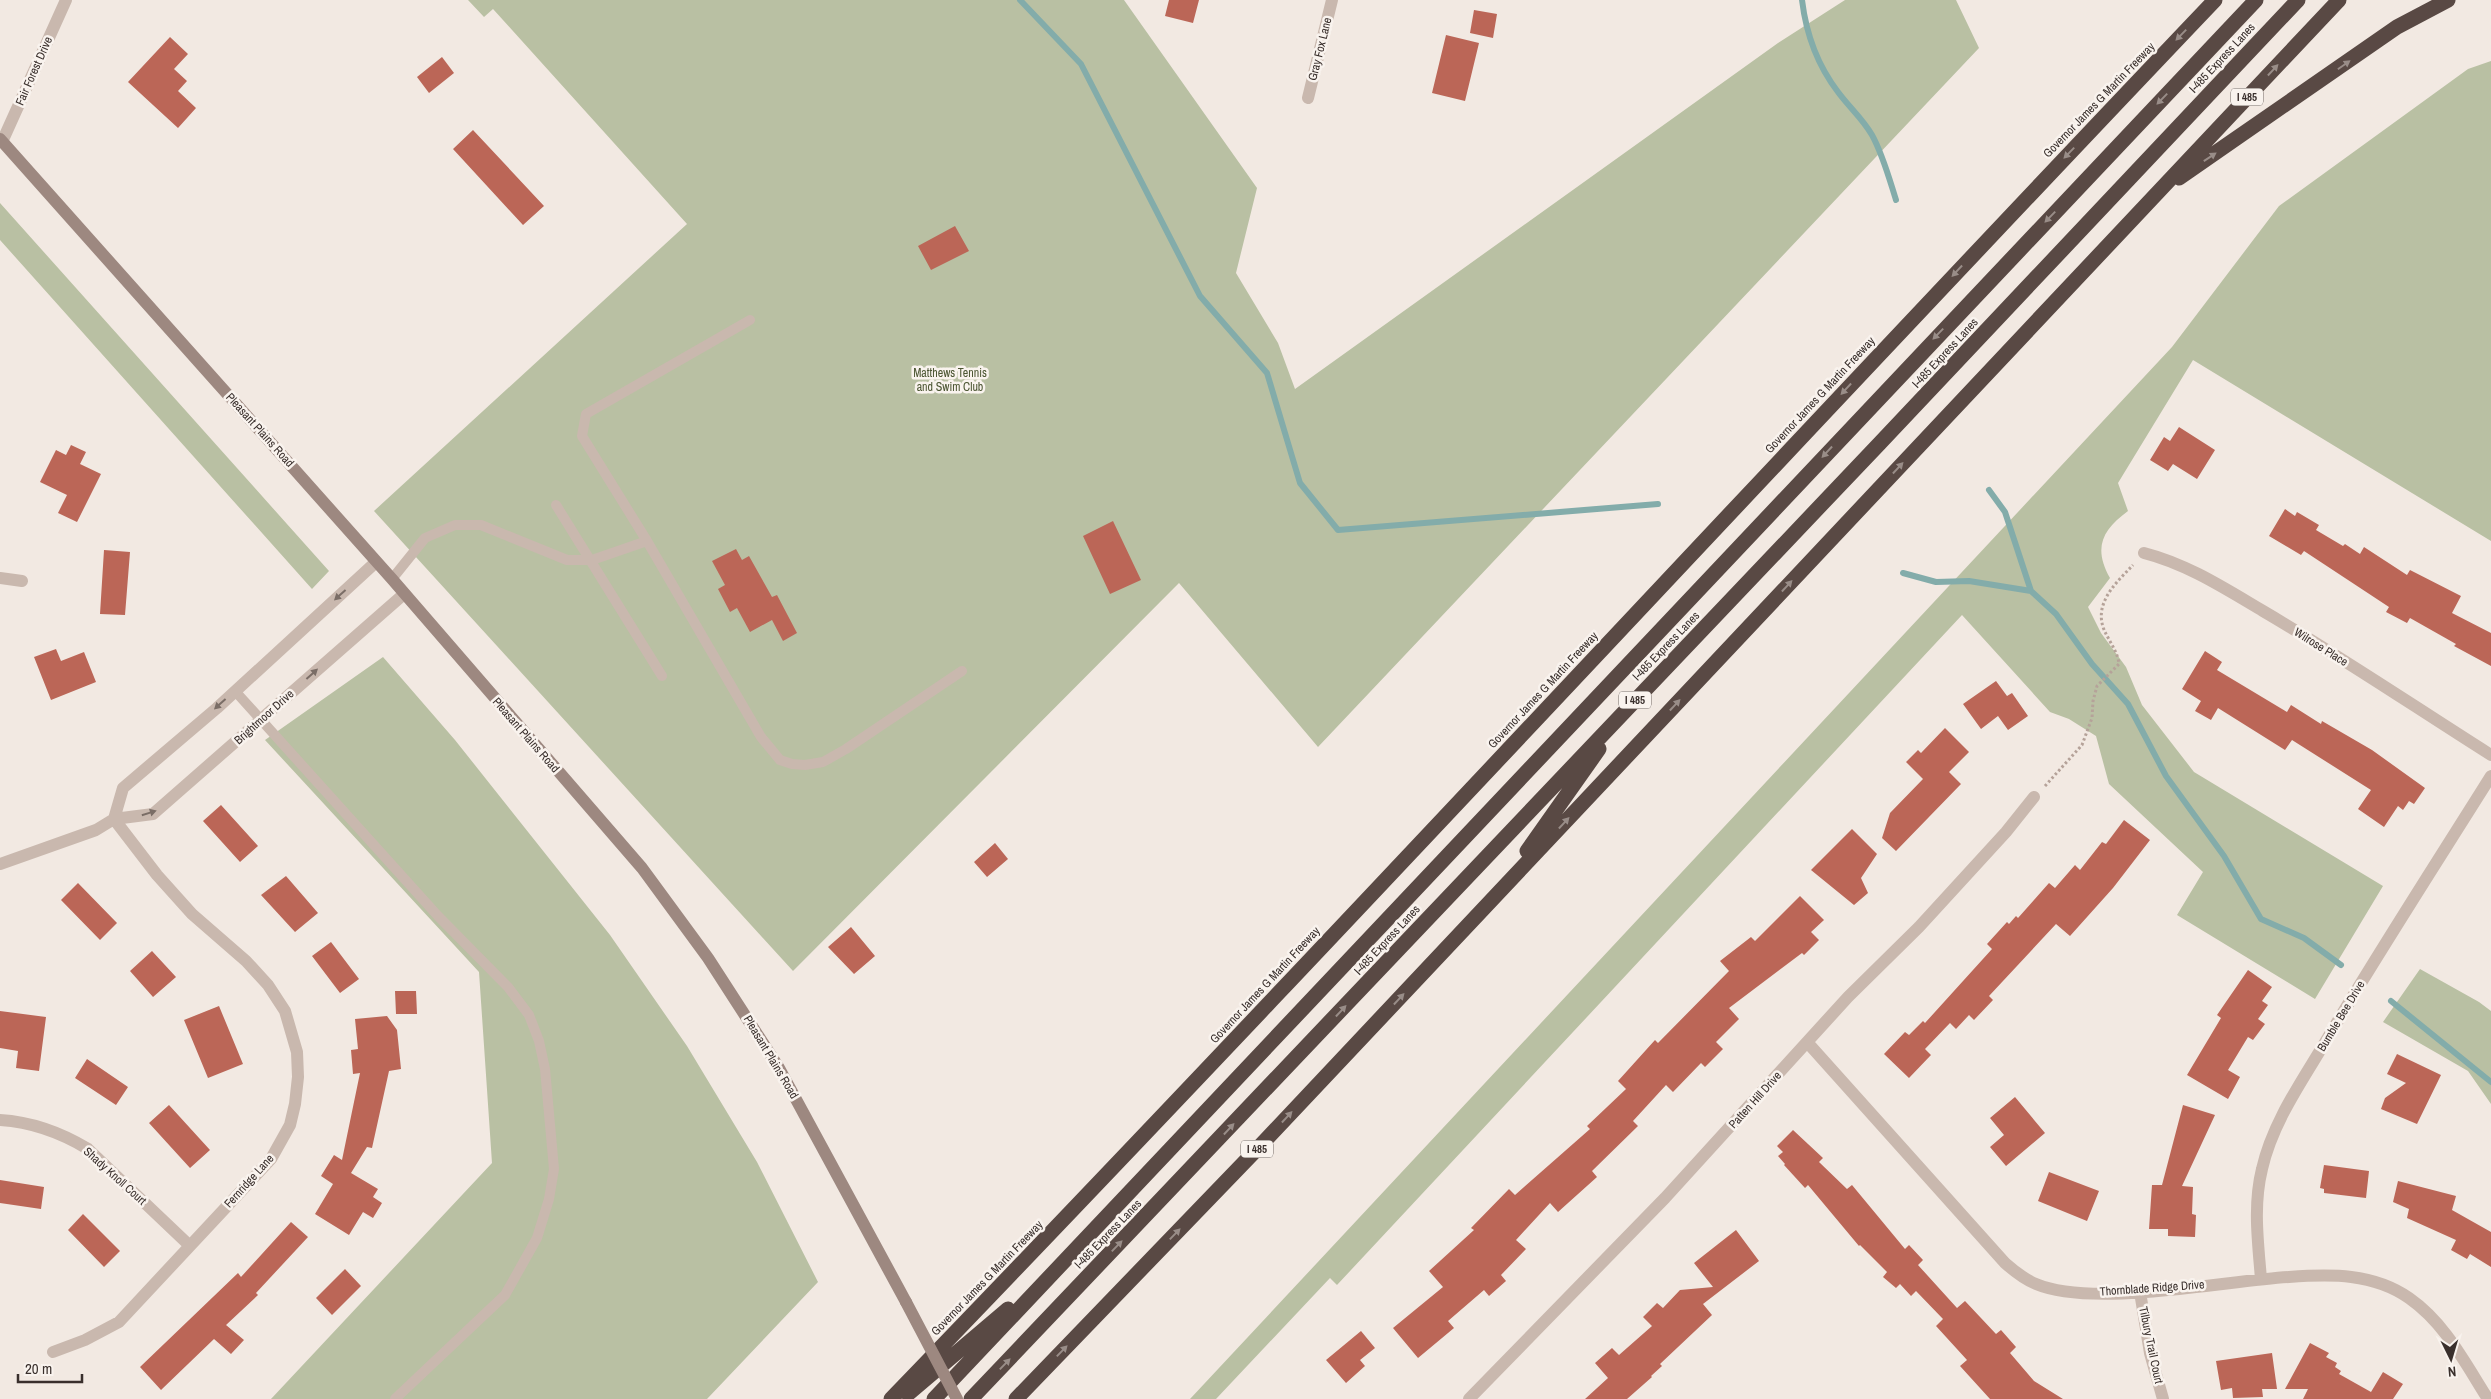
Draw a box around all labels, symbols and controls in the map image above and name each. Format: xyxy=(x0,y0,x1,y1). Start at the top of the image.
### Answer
street label: Gray Fox Lane xyxy=(1304,16,1336,82)
street label: I-485 Express Lanes xyxy=(2185,19,2259,96)
one-way arrow xyxy=(2175,29,2187,41)
street label: Fair Forest Drive xyxy=(12,34,56,108)
street label: Governor James G Martin Freeway xyxy=(2040,39,2158,161)
one-way arrow xyxy=(2337,60,2350,70)
one-way arrow xyxy=(2267,64,2279,76)
road number: I 485 xyxy=(2231,88,2263,105)
one-way arrow xyxy=(2156,93,2168,105)
one-way arrow xyxy=(2063,147,2075,159)
one-way arrow xyxy=(2203,153,2217,162)
one-way arrow xyxy=(2044,210,2056,222)
one-way arrow xyxy=(1951,265,1963,277)
street label: I-485 Express Lanes xyxy=(1908,314,1982,391)
one-way arrow xyxy=(1932,328,1944,340)
street label: Governor James G Martin Freeway xyxy=(1762,333,1878,457)
park label: Matthews Tennis and Swim Club xyxy=(913,365,987,395)
one-way arrow xyxy=(1840,383,1852,395)
street label: Pleasant Plains Road xyxy=(222,389,298,471)
one-way arrow xyxy=(1821,446,1833,458)
one-way arrow xyxy=(1892,462,1904,474)
one-way arrow xyxy=(1781,580,1793,592)
one-way arrow xyxy=(335,589,347,601)
street label: I-485 Express Lanes xyxy=(1629,608,1703,684)
street label: Wilrose Place xyxy=(2291,624,2351,670)
street label: Governor James G Martin Freeway xyxy=(1485,628,1601,752)
one-way arrow xyxy=(305,668,317,680)
street label: Brightmoor Drive xyxy=(231,686,297,748)
road number: I 485 xyxy=(1619,692,1651,708)
street label: Pleasant Plains Road xyxy=(489,694,563,776)
one-way arrow xyxy=(214,699,227,710)
one-way arrow xyxy=(1669,699,1681,711)
one-way arrow xyxy=(142,809,157,817)
one-way arrow xyxy=(1558,817,1570,829)
street label: I-485 Express Lanes xyxy=(1350,901,1424,978)
street label: Governor James G Martin Freeway xyxy=(1207,923,1323,1047)
street label: Bumble Bee Drive xyxy=(2314,978,2368,1054)
one-way arrow xyxy=(1393,993,1405,1005)
one-way arrow xyxy=(1335,1005,1347,1017)
street label: Pleasant Plains Road xyxy=(740,1012,802,1102)
street label: Patten Hill Drive xyxy=(1725,1068,1785,1132)
one-way arrow xyxy=(1281,1111,1293,1123)
one-way arrow xyxy=(1223,1123,1235,1135)
road number: I 485 xyxy=(1241,1140,1273,1158)
street label: Shady Knoll Court xyxy=(80,1144,150,1209)
street label: Fernridge Lane xyxy=(221,1151,277,1211)
street label: I-485 Express Lanes xyxy=(1071,1196,1145,1272)
street label: Governor James G Martin Freeway xyxy=(928,1217,1046,1339)
one-way arrow xyxy=(1169,1228,1181,1240)
one-way arrow xyxy=(1111,1241,1123,1253)
street label: Thornblade Ridge Drive xyxy=(2099,1276,2205,1300)
street label: Tilbury Trail Court xyxy=(2135,1305,2167,1385)
north arrow xyxy=(2426,1334,2476,1384)
one-way arrow xyxy=(1056,1346,1068,1358)
scale bar xyxy=(18,1352,81,1384)
text: 20 m xyxy=(25,1358,52,1379)
one-way arrow xyxy=(999,1358,1011,1370)
text: N xyxy=(2447,1363,2457,1381)

